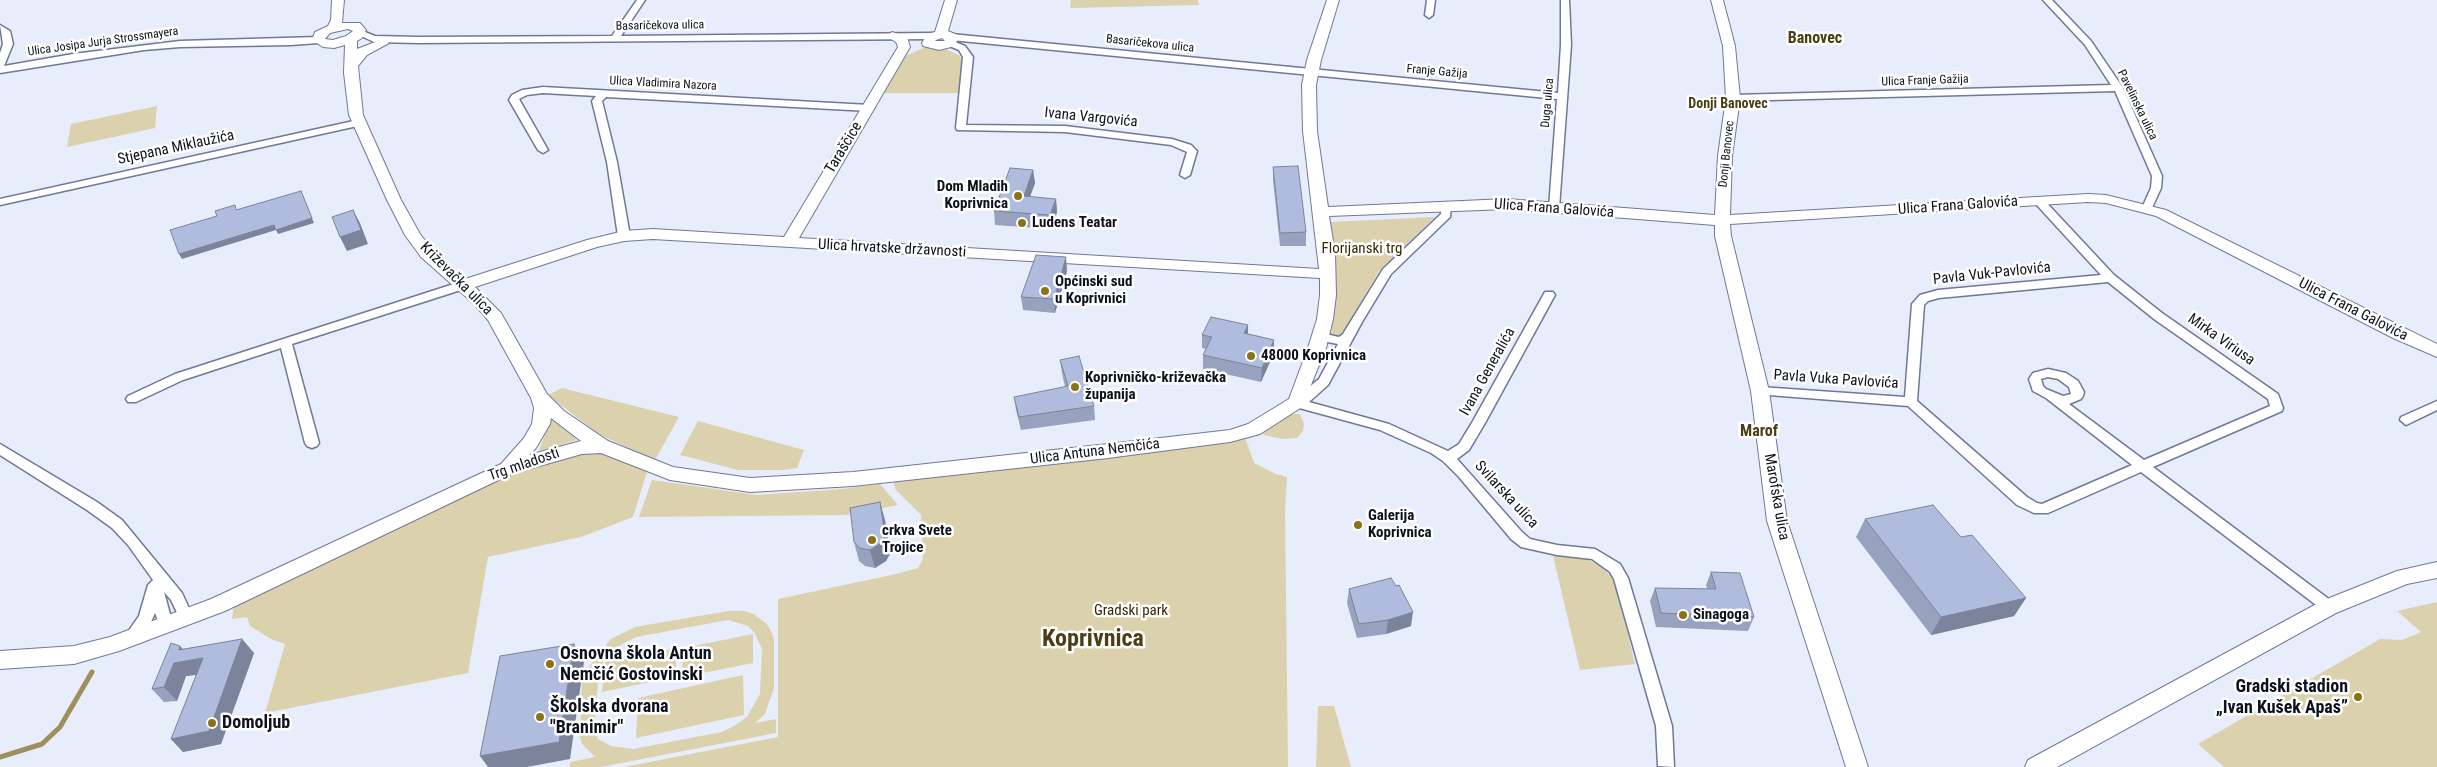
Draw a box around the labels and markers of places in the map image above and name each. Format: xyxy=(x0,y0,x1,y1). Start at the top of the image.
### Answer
place label: Dom Mladih Koprivnica xyxy=(937,178,1008,213)
marker: Dom Mladih Koprivnica xyxy=(1012,190,1024,202)
place label: Ludens Teatar xyxy=(1032,214,1117,232)
marker: Ludens Teatar xyxy=(1016,217,1028,229)
place label: Općinski sud u Koprivnici xyxy=(1055,273,1132,308)
marker: Općinski sud u Koprivnici xyxy=(1039,285,1051,297)
place label: 48000 Koprivnica xyxy=(1261,347,1366,365)
marker: 48000 Koprivnica xyxy=(1245,350,1257,362)
place label: Koprivničko-križevačka županija xyxy=(1085,369,1226,404)
marker: Koprivničko-križevačka županija xyxy=(1069,381,1081,393)
place label: Galerija Koprivnica xyxy=(1368,507,1432,542)
marker: Galerija Koprivnica xyxy=(1352,519,1364,531)
place label: crkva Svete Trojice xyxy=(882,522,952,557)
marker: crkva Svete Trojice xyxy=(866,534,878,546)
place label: Sinagoga xyxy=(1693,606,1749,624)
marker: Sinagoga xyxy=(1677,609,1689,621)
place label: Osnovna škola Antun Nemčić Gostovinski xyxy=(560,643,712,686)
marker: Osnovna škola Antun Nemčić Gostovinski xyxy=(544,658,556,670)
place label: Gradski stadion „Ivan Kušek Apaš” xyxy=(2216,676,2348,719)
marker: Gradski stadion „Ivan Kušek Apaš” xyxy=(2352,691,2364,703)
place label: Školska dvorana "Branimir" xyxy=(550,696,669,739)
marker: Školska dvorana "Branimir" xyxy=(534,711,546,723)
place label: Domoljub xyxy=(222,712,290,734)
marker: Domoljub xyxy=(206,717,218,729)

